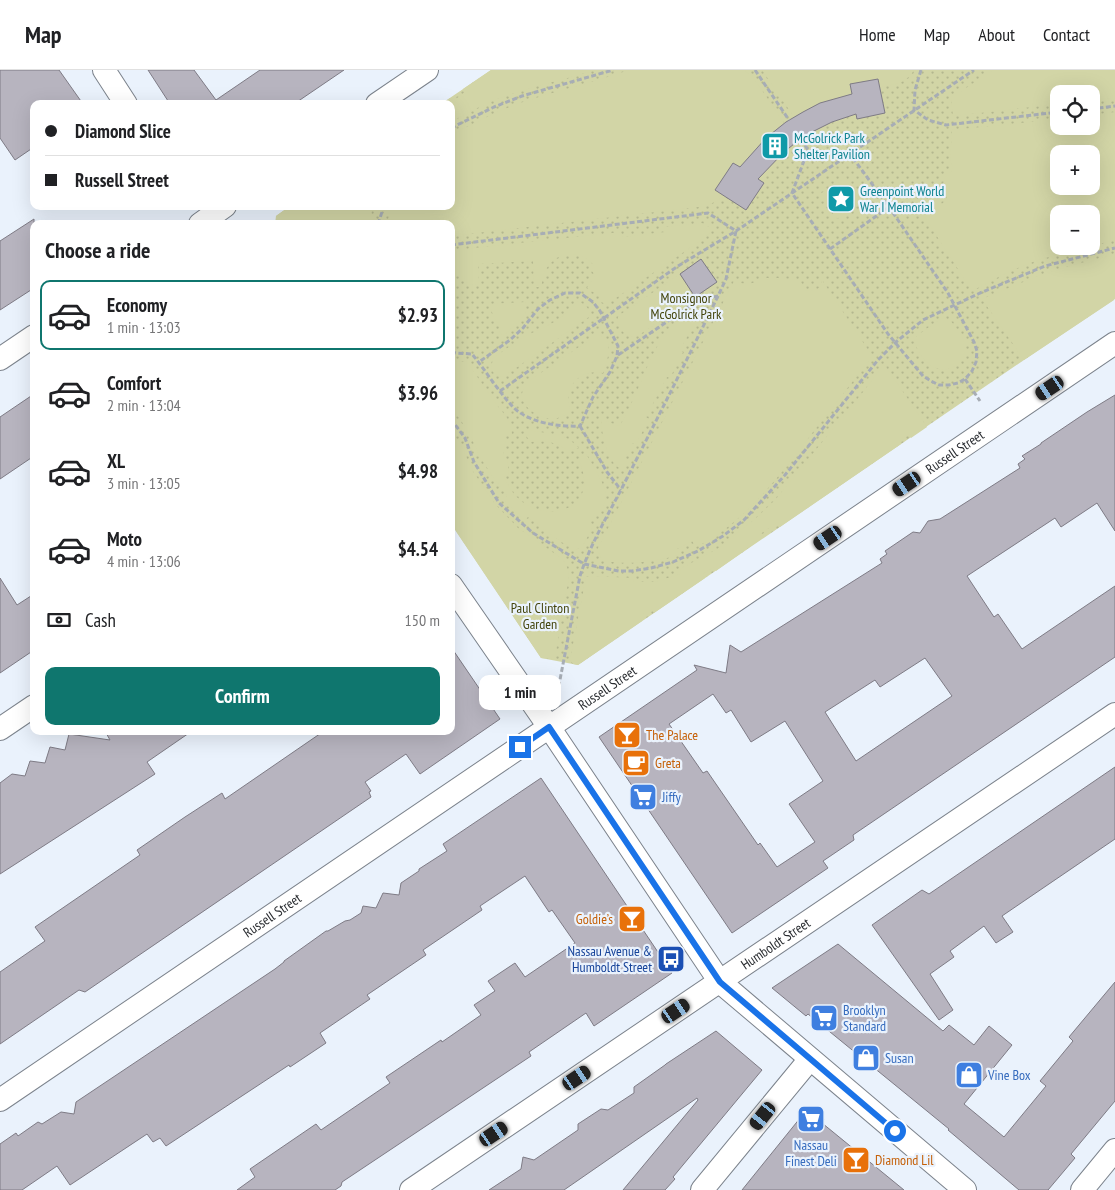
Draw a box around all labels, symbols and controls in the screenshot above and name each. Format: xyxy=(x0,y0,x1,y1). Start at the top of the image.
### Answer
text: Map xyxy=(25,19,62,50)
text: Home xyxy=(859,23,896,46)
text: Map xyxy=(924,23,950,46)
text: About xyxy=(978,23,1015,46)
text: Contact xyxy=(1043,23,1090,46)
map controls xyxy=(1050,85,1100,255)
button: locate xyxy=(1050,85,1100,135)
text: Diamond Slice xyxy=(75,119,171,143)
place label: McGolrick Park Shelter Pavilion xyxy=(794,129,870,163)
building icon: McGolrick Park Shelter Pavilion xyxy=(760,131,790,161)
button: + xyxy=(1050,145,1100,195)
text: Russell Street xyxy=(75,168,169,192)
place label: Greenpoint World War I Memorial xyxy=(860,182,944,216)
place icon: Greenpoint World War I Memorial xyxy=(826,184,856,214)
button: − xyxy=(1050,205,1100,255)
text: Choose a ride xyxy=(45,236,150,264)
park label: Monsignor McGolrick Park xyxy=(651,289,722,323)
icon: car xyxy=(47,293,92,338)
text: Economy xyxy=(107,293,167,317)
text: $2.93 xyxy=(398,303,438,327)
text: 1 min · 13:03 xyxy=(107,317,181,337)
icon: car xyxy=(47,371,92,416)
text: Comfort xyxy=(107,371,161,395)
car xyxy=(1033,373,1066,403)
text: $3.96 xyxy=(398,381,438,405)
text: 2 min · 13:04 xyxy=(107,395,181,415)
street label: Russell Street xyxy=(922,426,987,478)
icon: car xyxy=(47,449,92,494)
text: XL xyxy=(107,449,125,473)
text: $4.98 xyxy=(398,459,438,483)
car xyxy=(890,469,923,499)
text: 3 min · 13:05 xyxy=(107,473,181,493)
car xyxy=(811,523,844,553)
icon: car xyxy=(47,527,92,572)
text: Moto xyxy=(107,527,142,551)
text: $4.54 xyxy=(398,537,438,561)
text: 4 min · 13:06 xyxy=(107,551,181,571)
park label: Paul Clinton Garden xyxy=(511,599,569,633)
icon: cash xyxy=(45,606,73,634)
text: Cash xyxy=(85,608,116,632)
text: 150 m xyxy=(405,610,440,630)
street label: Russell Street xyxy=(575,661,640,714)
button: Confirm xyxy=(45,667,440,725)
callout: 1 min xyxy=(479,674,561,710)
text: 1 min xyxy=(504,682,536,702)
bar icon: The Palace xyxy=(612,720,642,750)
place label: The Palace xyxy=(646,726,698,744)
route end xyxy=(509,736,531,758)
cafe icon: Greta xyxy=(621,748,651,778)
place label: Greta xyxy=(655,754,681,772)
supermarket icon: Jiffy xyxy=(628,782,658,812)
place label: Jiffy xyxy=(661,788,682,806)
street label: Russell Street xyxy=(240,889,305,941)
bar icon: Goldie’s xyxy=(617,904,647,934)
place label: Goldie’s xyxy=(576,910,613,928)
street label: Humboldt Street xyxy=(737,914,814,973)
place label: Nassau Avenue & Humboldt Street xyxy=(568,942,652,976)
bus stop icon: Nassau Avenue & Humboldt Street xyxy=(656,944,686,974)
car xyxy=(659,996,692,1026)
place label: Brooklyn Standard xyxy=(843,1001,886,1035)
supermarket icon: Brooklyn Standard xyxy=(809,1003,839,1033)
shop icon: Susan xyxy=(851,1043,881,1073)
place label: Susan xyxy=(885,1049,914,1067)
shop icon: Vine Box xyxy=(954,1060,984,1090)
car xyxy=(560,1063,593,1093)
place label: Vine Box xyxy=(987,1066,1031,1084)
car xyxy=(747,1100,778,1132)
supermarket icon: Nassau Finest Deli xyxy=(796,1104,826,1134)
car xyxy=(477,1119,510,1149)
route start xyxy=(884,1120,906,1142)
place label: Nassau Finest Deli xyxy=(785,1136,837,1170)
bar icon: Diamond Lil xyxy=(841,1145,871,1175)
place label: Diamond Lil xyxy=(875,1151,934,1169)

